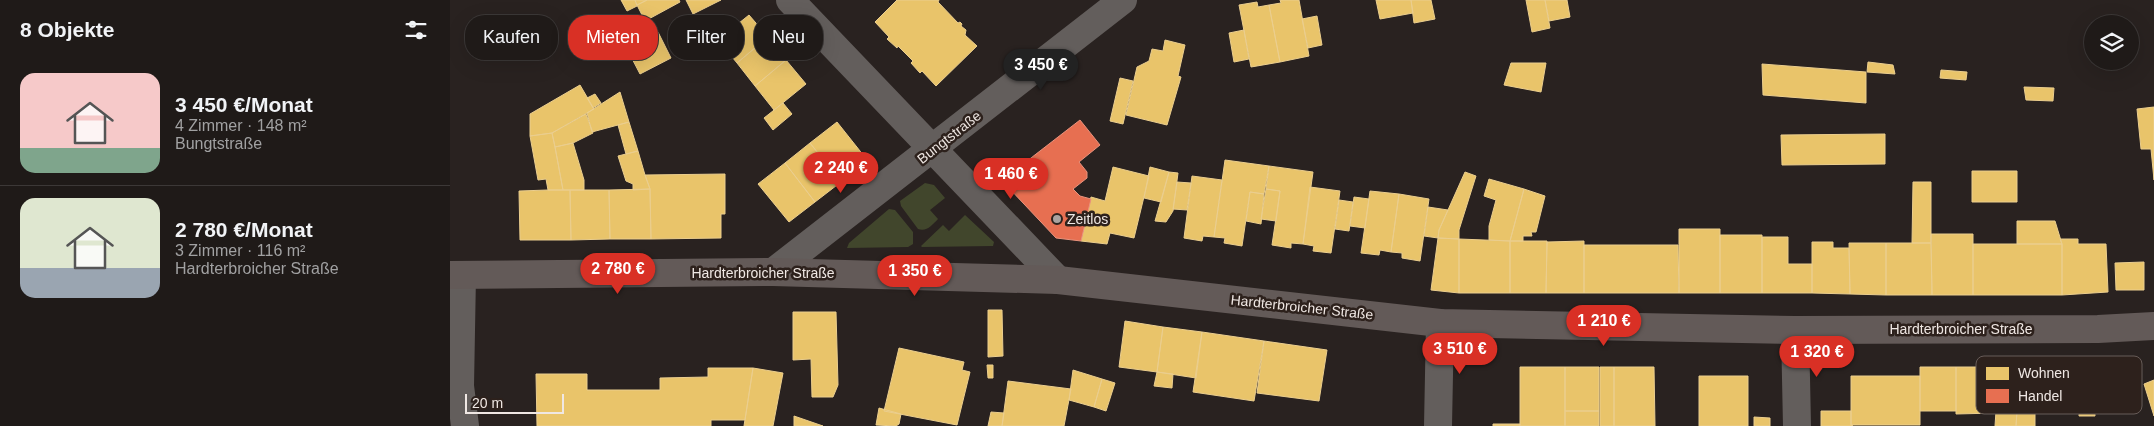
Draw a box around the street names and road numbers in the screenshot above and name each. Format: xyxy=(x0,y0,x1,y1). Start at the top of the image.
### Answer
street label: Bungtstraße xyxy=(914,107,984,167)
street label: Hardterbroicher Straße xyxy=(691,265,835,281)
street label: Hardterbroicher Straße xyxy=(1230,292,1374,322)
street label: Hardterbroicher Straße xyxy=(1889,321,2033,337)

